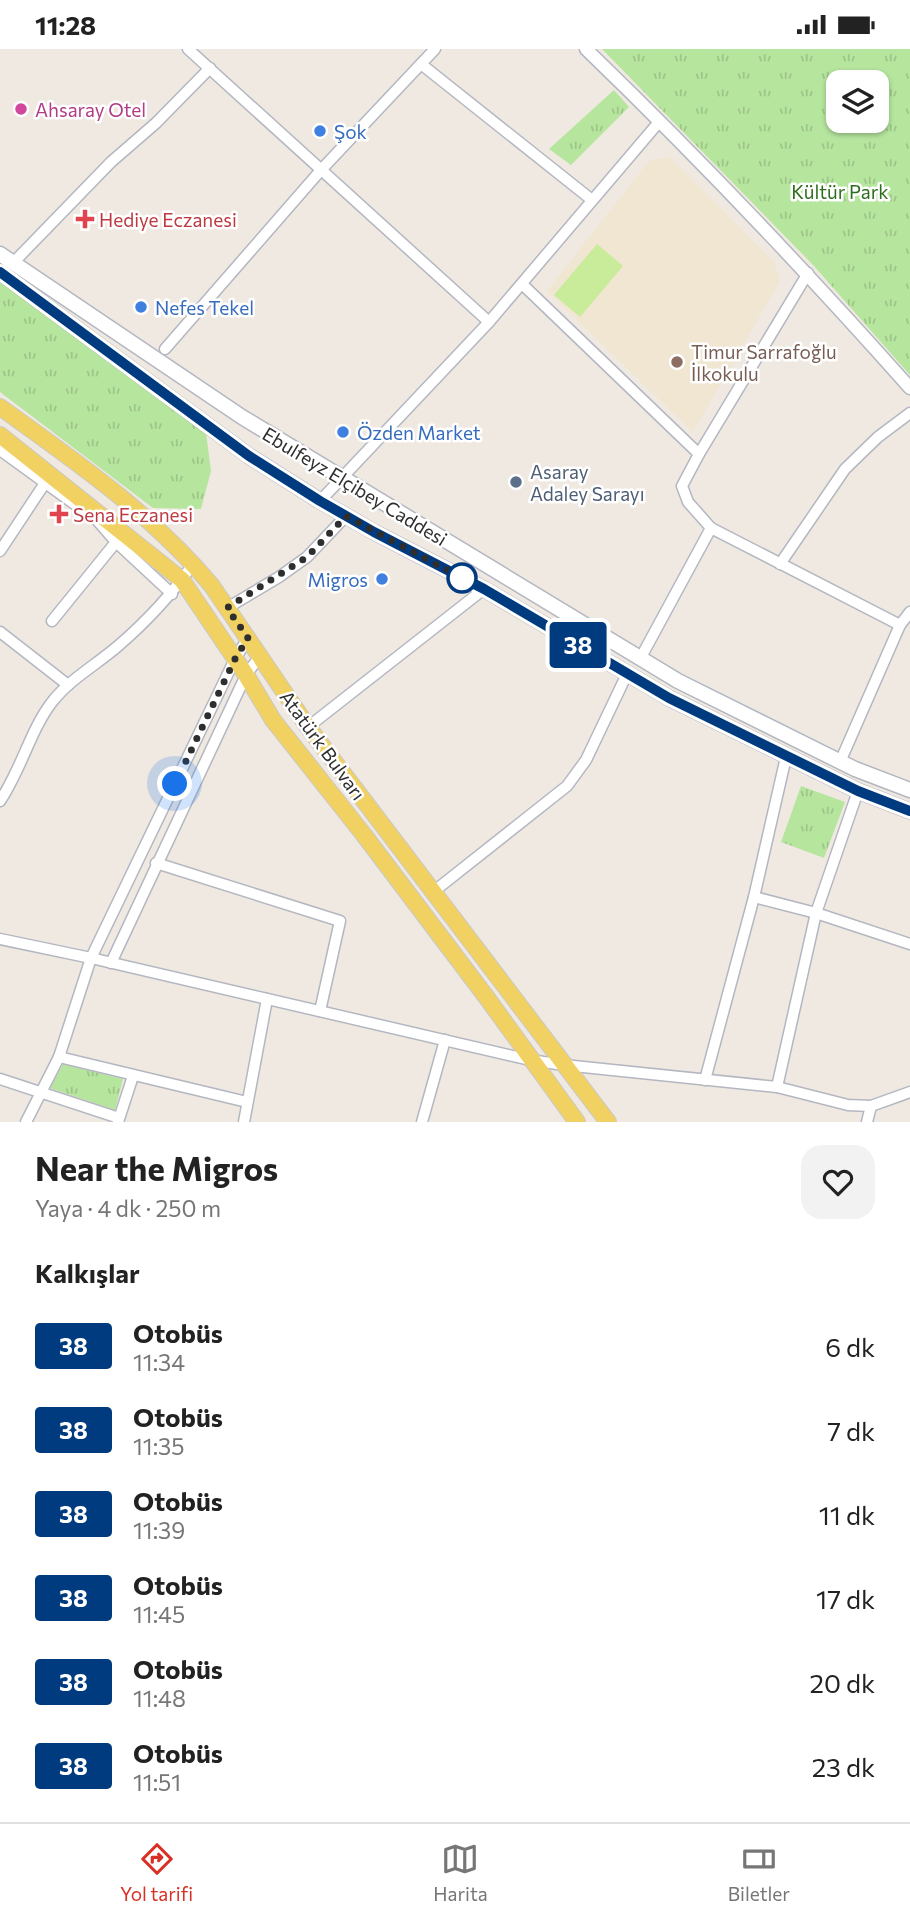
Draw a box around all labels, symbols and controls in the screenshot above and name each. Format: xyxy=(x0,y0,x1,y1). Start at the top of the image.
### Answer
text: 11:28 xyxy=(35,9,96,40)
map controls xyxy=(826,70,889,133)
button: layers xyxy=(826,70,889,133)
place label: Ahsaray Otel xyxy=(35,98,146,121)
marker: Ahsaray Otel xyxy=(13,101,29,117)
place label: Şok xyxy=(334,120,367,143)
marker: Şok xyxy=(312,123,328,139)
park label: Kültür Park xyxy=(791,180,889,203)
place label: Hediye Eczanesi xyxy=(99,208,237,231)
marker: Hediye Eczanesi xyxy=(77,211,93,227)
place label: Nefes Tekel xyxy=(155,296,254,319)
marker: Nefes Tekel xyxy=(133,299,149,315)
place label: Timur Sarrafoğlu İlkokulu xyxy=(691,340,837,385)
marker: Timur Sarrafoğlu İlkokulu xyxy=(669,354,685,370)
place label: Özden Market xyxy=(357,421,481,444)
street label: Ebulfeyz Elçibey Caddesi xyxy=(259,422,451,550)
marker: Özden Market xyxy=(335,424,351,440)
place label: Asaray Adaley Sarayı xyxy=(530,460,645,505)
marker: Asaray Adaley Sarayı xyxy=(508,474,524,490)
place label: Sena Eczanesi xyxy=(73,503,193,526)
marker: Sena Eczanesi xyxy=(51,506,67,522)
unlabelled marker xyxy=(447,563,477,593)
place label: Migros xyxy=(308,568,368,591)
marker: Migros xyxy=(374,571,390,587)
line badge: 38 xyxy=(546,622,610,668)
text: 38 xyxy=(564,630,592,659)
street label: Atatürk Bulvarı xyxy=(276,686,370,804)
your location xyxy=(157,766,192,801)
button: heart xyxy=(801,1145,875,1219)
text: Near the Migros xyxy=(35,1147,278,1188)
text: Yaya · 4 dk · 250 m xyxy=(35,1194,221,1222)
text: Kalkışlar xyxy=(35,1257,140,1288)
text: Otobüs xyxy=(133,1317,223,1348)
text: 38 xyxy=(59,1331,88,1360)
text: 6 dk xyxy=(825,1331,875,1362)
text: 11:34 xyxy=(133,1348,185,1376)
text: Otobüs xyxy=(133,1401,223,1432)
text: 38 xyxy=(59,1415,88,1444)
text: 7 dk xyxy=(827,1415,875,1446)
text: 11:35 xyxy=(133,1432,184,1460)
text: Otobüs xyxy=(133,1485,223,1516)
text: 38 xyxy=(59,1499,88,1528)
text: 11 dk xyxy=(819,1499,875,1530)
text: 11:39 xyxy=(133,1516,185,1544)
text: Otobüs xyxy=(133,1569,223,1600)
text: 38 xyxy=(59,1583,88,1612)
text: 17 dk xyxy=(816,1583,875,1614)
text: 11:45 xyxy=(133,1600,185,1628)
text: Otobüs xyxy=(133,1653,223,1684)
text: 38 xyxy=(59,1667,88,1696)
text: 20 dk xyxy=(810,1667,875,1698)
text: 11:48 xyxy=(133,1684,186,1712)
text: Otobüs xyxy=(133,1737,223,1768)
text: 38 xyxy=(59,1751,88,1780)
text: 23 dk xyxy=(812,1751,875,1782)
text: 11:51 xyxy=(133,1768,181,1796)
tab: Yol tarifi xyxy=(120,1840,193,1905)
tab: Harita xyxy=(433,1840,488,1905)
tab: Biletler xyxy=(728,1840,790,1905)

